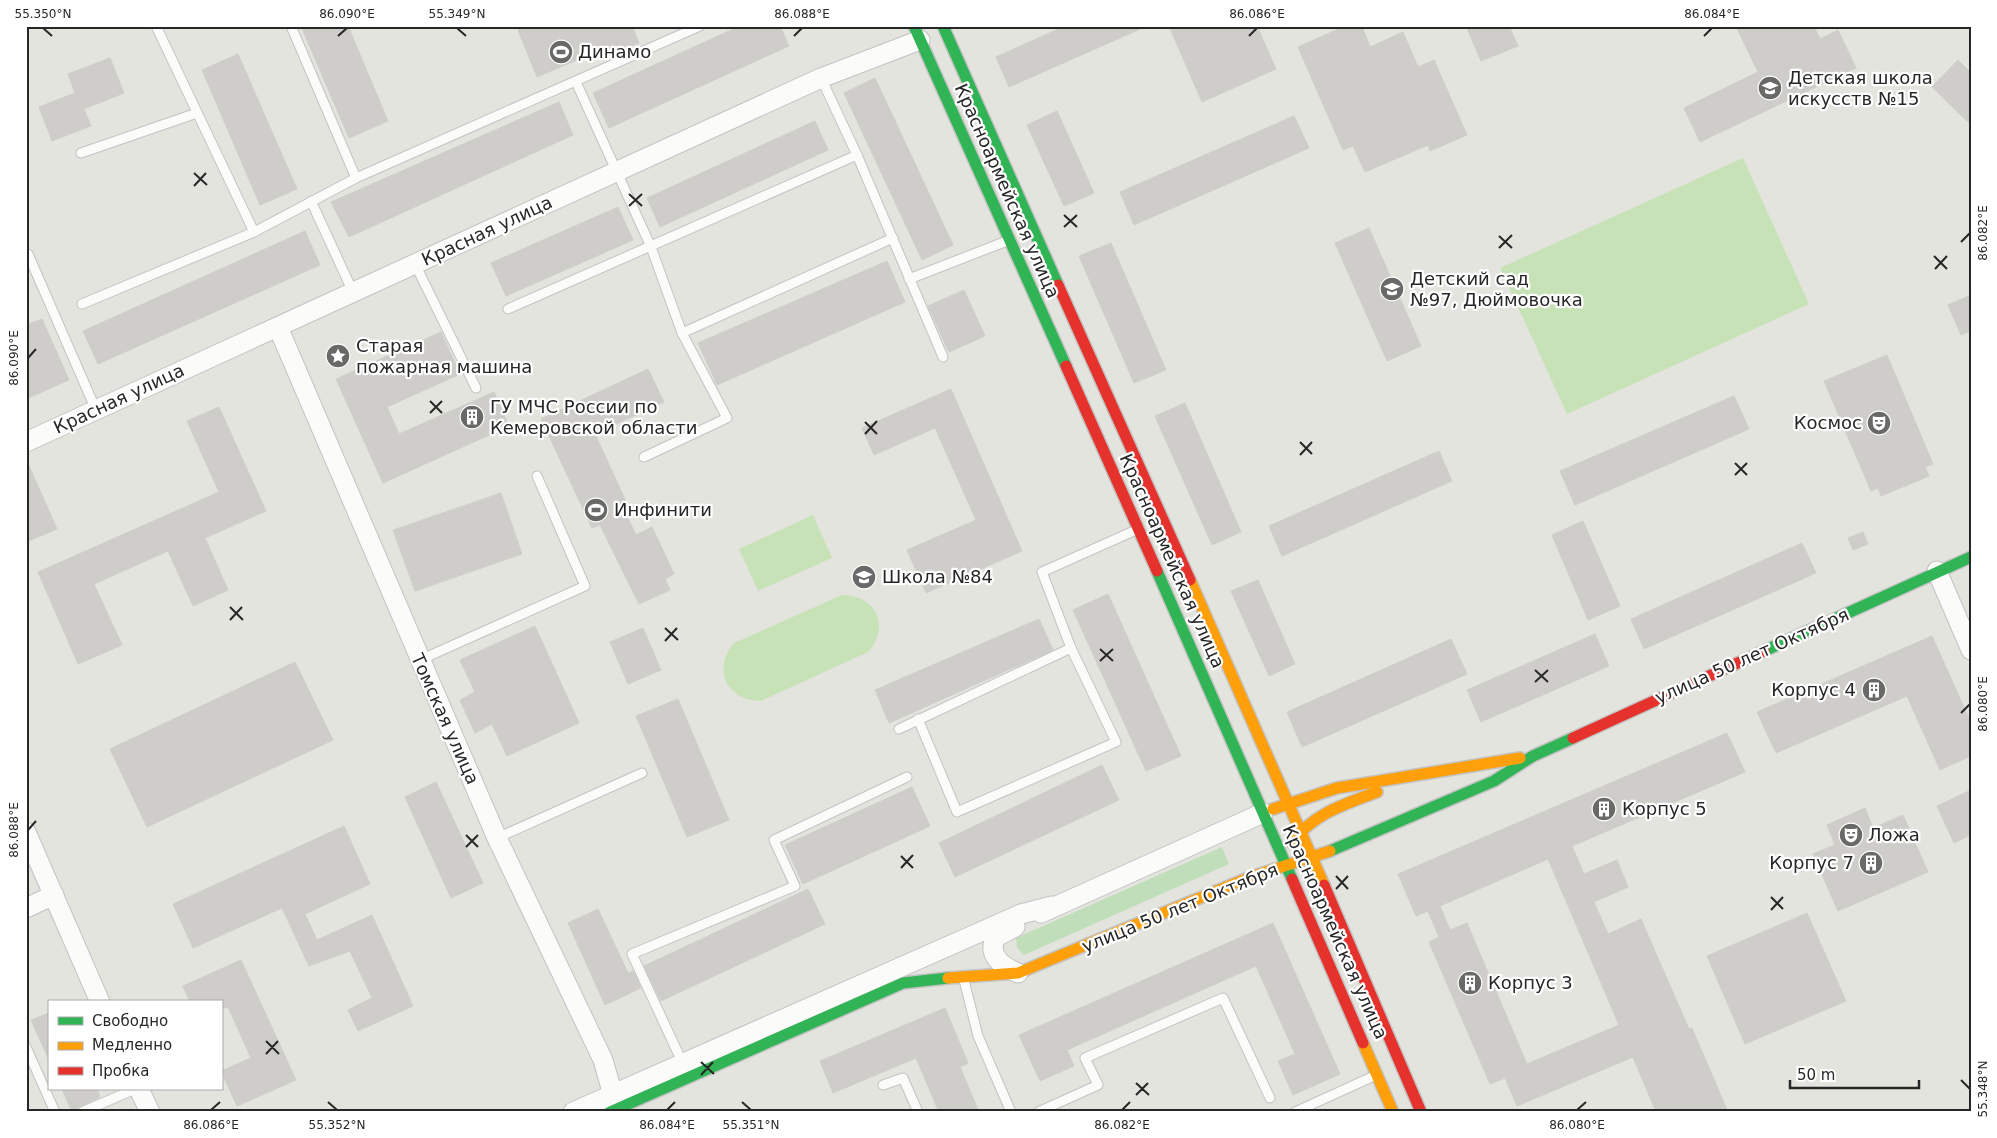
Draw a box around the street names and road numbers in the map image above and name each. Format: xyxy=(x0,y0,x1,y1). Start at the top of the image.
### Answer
street label: Красноармейская улица xyxy=(951,80,1064,301)
street label: Красная улица xyxy=(418,191,555,270)
street label: Красная улица xyxy=(50,359,187,438)
street label: Красноармейская улица xyxy=(1116,450,1229,671)
street label: улица 50 лет Октября xyxy=(1652,603,1852,708)
street label: Томская улица xyxy=(407,649,484,788)
street label: Красноармейская улица xyxy=(1279,821,1392,1042)
street label: улица 50 лет Октября xyxy=(1079,858,1281,957)

